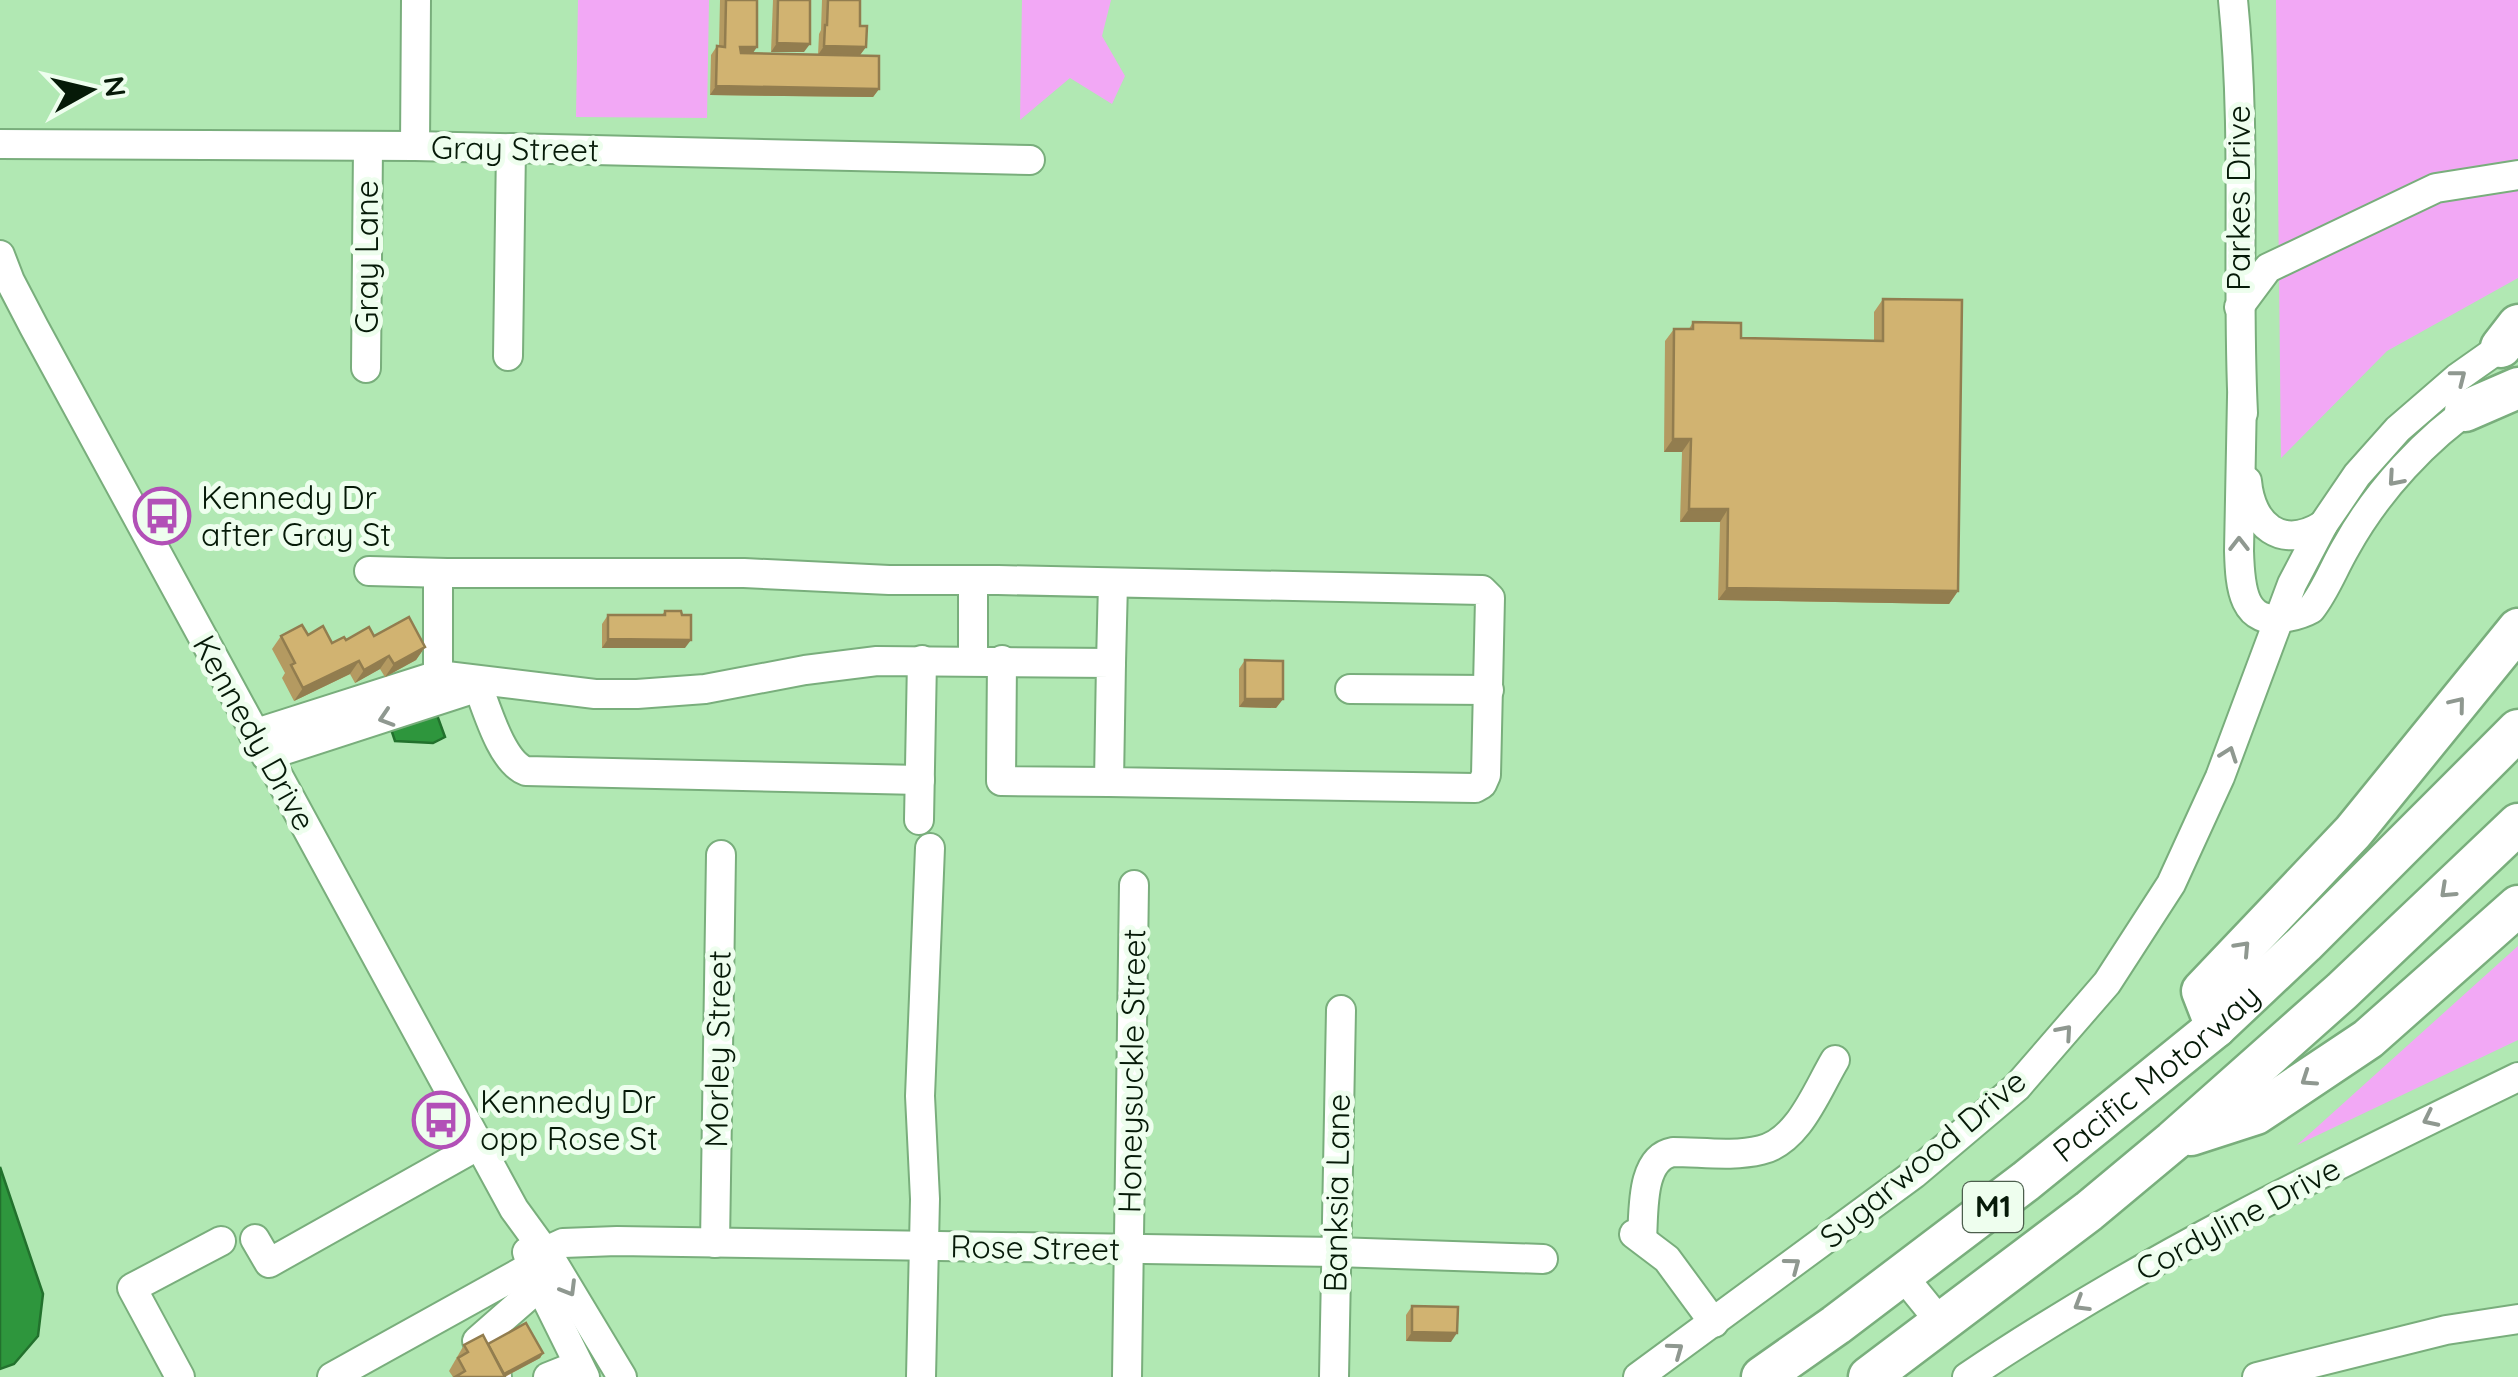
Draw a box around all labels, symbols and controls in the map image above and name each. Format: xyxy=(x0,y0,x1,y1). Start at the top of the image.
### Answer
north arrow xyxy=(40,40,140,140)
text: N xyxy=(96,74,134,99)
street label: Parkes Drive xyxy=(2218,105,2258,291)
street label: Gray Street xyxy=(431,127,599,169)
street label: Gray Lane xyxy=(346,180,386,334)
one-way arrow xyxy=(2447,372,2465,389)
one-way arrow xyxy=(2389,467,2407,486)
place label: Kennedy Dr after Gray St xyxy=(201,477,391,554)
bus stop icon: Kennedy Dr after Gray St xyxy=(132,486,192,546)
one-way arrow xyxy=(2228,535,2250,550)
street label: Kennedy Drive xyxy=(185,628,325,837)
one-way arrow xyxy=(2446,698,2464,716)
one-way arrow xyxy=(378,706,395,726)
one-way arrow xyxy=(2217,746,2238,763)
one-way arrow xyxy=(2441,879,2459,897)
street label: Honeysuckle Street xyxy=(1109,928,1153,1214)
one-way arrow xyxy=(2231,941,2249,960)
street label: Morley Street xyxy=(695,950,739,1148)
street label: Pacific Motorway xyxy=(2044,975,2268,1170)
one-way arrow xyxy=(2053,1025,2071,1044)
street label: Sugarwood Drive xyxy=(1811,1060,2034,1256)
one-way arrow xyxy=(2301,1067,2320,1085)
place label: Kennedy Dr opp Rose St xyxy=(480,1081,658,1158)
bus stop icon: Kennedy Dr opp Rose St xyxy=(411,1090,471,1150)
street label: Banksia Lane xyxy=(1314,1093,1358,1293)
one-way arrow xyxy=(2422,1107,2440,1127)
street label: Cordyline Drive xyxy=(2128,1147,2347,1289)
road number: M1 xyxy=(1963,1182,2023,1232)
street label: Rose Street xyxy=(950,1226,1120,1268)
one-way arrow xyxy=(1782,1260,1800,1277)
one-way arrow xyxy=(557,1278,576,1296)
one-way arrow xyxy=(2074,1292,2092,1311)
one-way arrow xyxy=(1665,1344,1683,1362)

